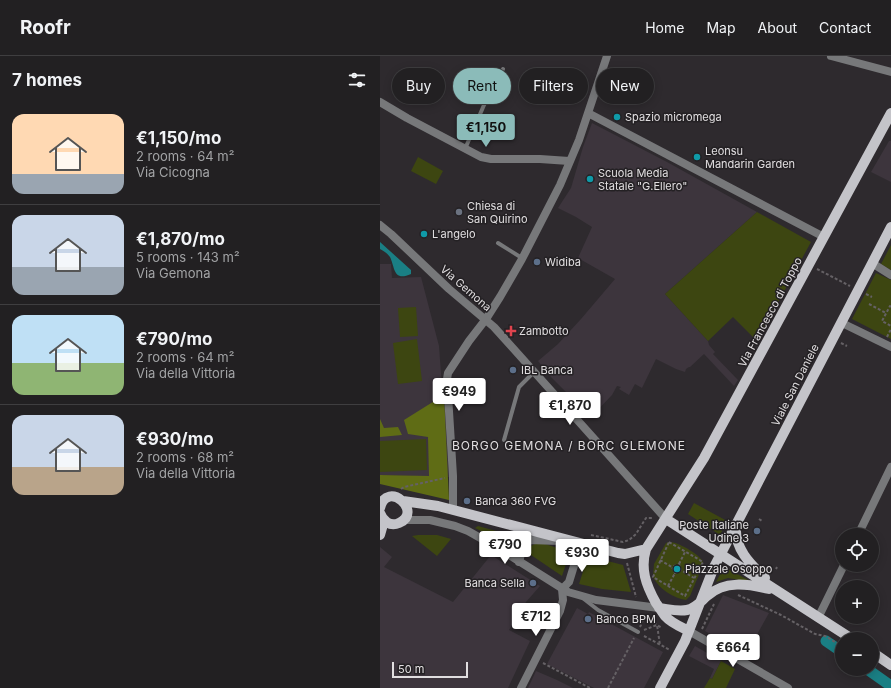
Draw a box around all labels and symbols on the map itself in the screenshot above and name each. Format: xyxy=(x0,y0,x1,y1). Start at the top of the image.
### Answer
place label: Spazio micromega xyxy=(625,110,722,124)
marker: Spazio micromega xyxy=(612,112,622,122)
pin: €1,150 xyxy=(453,114,519,148)
place label: Leonsu Mandarin Garden xyxy=(705,144,795,171)
marker: Leonsu Mandarin Garden xyxy=(692,152,702,162)
place label: Scuola Media Statale "G.Ellero" xyxy=(598,166,687,193)
marker: Scuola Media Statale "G.Ellero" xyxy=(585,174,595,184)
place label: Chiesa di San Quirino xyxy=(467,199,528,226)
marker: Chiesa di San Quirino xyxy=(454,207,464,217)
place label: L'angelo xyxy=(432,227,476,241)
marker: L'angelo xyxy=(419,229,429,239)
street label: Via Francesco di Toppo xyxy=(735,254,805,369)
place label: Widiba xyxy=(545,255,581,269)
marker: Widiba xyxy=(532,257,542,267)
street label: Via Gemona xyxy=(438,262,494,314)
place label: Zambotto xyxy=(519,324,569,338)
marker: Zambotto xyxy=(506,326,516,336)
street label: Viale San Daniele xyxy=(768,342,822,428)
place label: IBL Banca xyxy=(521,363,573,377)
marker: IBL Banca xyxy=(508,365,518,375)
pin: €949 xyxy=(435,378,483,412)
pin: €1,870 xyxy=(537,392,603,426)
district label: BORGO GEMONA / BORC GLEMONE xyxy=(452,438,686,453)
place label: Banca 360 FVG xyxy=(475,494,556,508)
marker: Banca 360 FVG xyxy=(462,496,472,506)
place label: Poste Italiane Udine 3 xyxy=(679,518,749,545)
marker: Poste Italiane Udine 3 xyxy=(752,526,762,536)
pin: €790 xyxy=(481,531,529,565)
pin: €930 xyxy=(558,539,606,573)
place label: Piazzale Osoppo xyxy=(685,562,773,576)
marker: Piazzale Osoppo xyxy=(672,564,682,574)
place label: Banca Sella xyxy=(464,576,525,590)
marker: Banca Sella xyxy=(528,578,538,588)
pin: €712 xyxy=(512,603,560,637)
place label: Banco BPM xyxy=(596,612,656,626)
marker: Banco BPM xyxy=(583,614,593,624)
pin: €664 xyxy=(709,634,757,668)
scale bar xyxy=(392,660,468,679)

